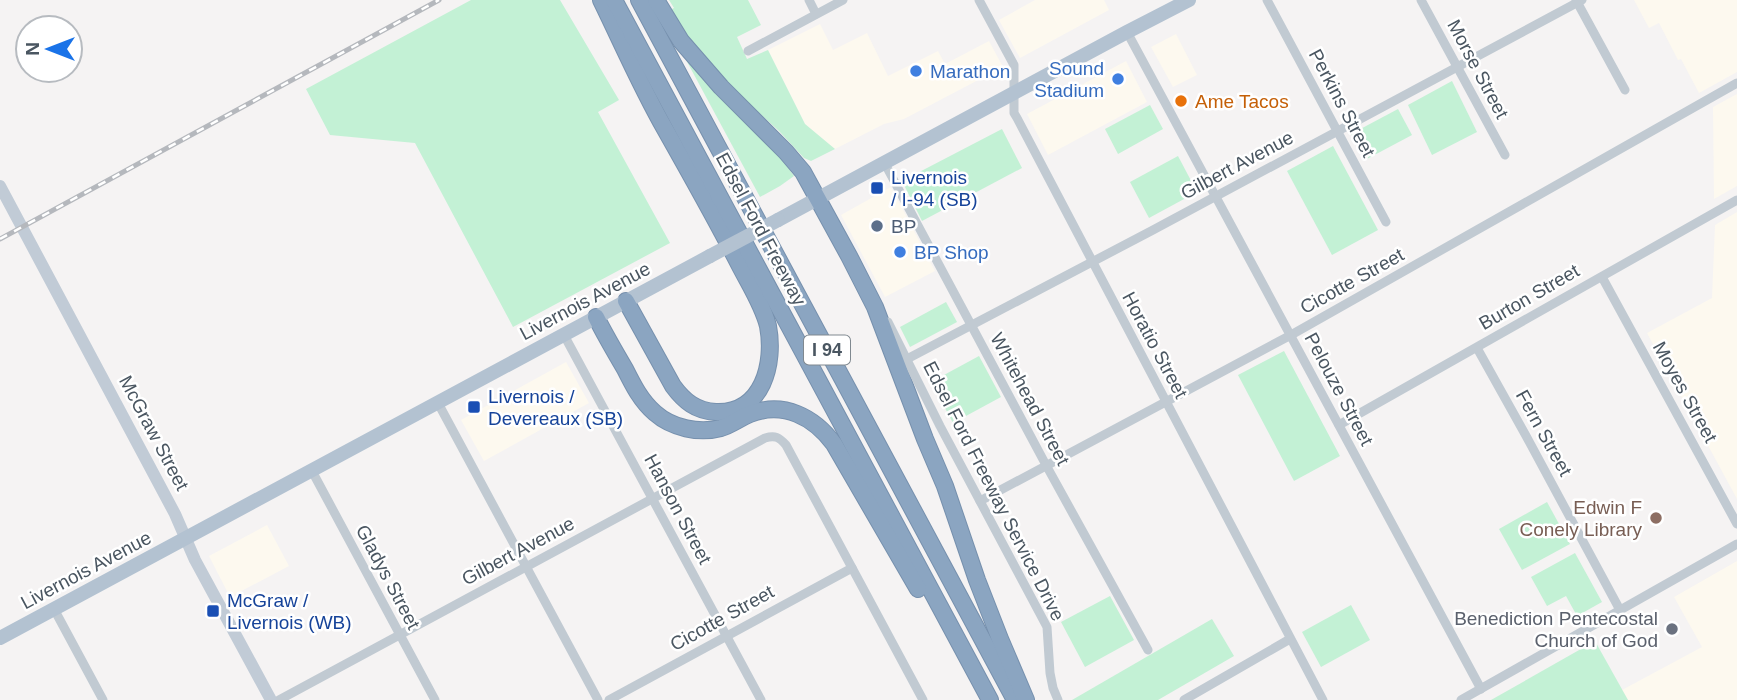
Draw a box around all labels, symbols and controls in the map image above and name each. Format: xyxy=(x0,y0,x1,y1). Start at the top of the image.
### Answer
north arrow xyxy=(14,14,84,84)
street label: Morse Street xyxy=(1443,16,1513,123)
text: N xyxy=(22,42,43,56)
street label: Perkins Street xyxy=(1305,45,1380,161)
place label: Sound Stadium xyxy=(1034,58,1104,101)
place label: Marathon xyxy=(930,61,1010,82)
marker: Marathon xyxy=(908,63,924,79)
marker: Sound Stadium xyxy=(1110,71,1126,87)
place label: Ame Tacos xyxy=(1195,91,1289,112)
marker: Ame Tacos xyxy=(1173,93,1189,109)
street label: Gilbert Avenue xyxy=(1177,127,1297,203)
street label: Edsel Ford Freeway xyxy=(712,149,810,309)
place label: Livernois / I-94 (SB) xyxy=(891,167,978,210)
marker: Livernois / I-94 (SB) xyxy=(869,180,885,196)
place label: BP xyxy=(891,216,916,237)
marker: BP xyxy=(869,218,885,234)
place label: BP Shop xyxy=(914,242,989,263)
marker: BP Shop xyxy=(892,244,908,260)
street label: Cicotte Street xyxy=(1297,244,1408,318)
street label: Livernois Avenue xyxy=(516,258,654,344)
street label: Burton Street xyxy=(1475,260,1583,334)
street label: Horatio Street xyxy=(1118,288,1192,402)
street label: Whitehead Street xyxy=(986,329,1074,469)
street label: Pelouze Street xyxy=(1300,329,1378,450)
road number: I 94 xyxy=(804,336,850,364)
street label: Moyes Street xyxy=(1649,338,1722,447)
street label: Edsel Ford Freeway Service Drive xyxy=(919,358,1069,624)
street label: McGraw Street xyxy=(115,372,193,494)
place label: Livernois / Devereaux (SB) xyxy=(488,386,623,429)
street label: Fern Street xyxy=(1512,386,1577,480)
marker: Livernois / Devereaux (SB) xyxy=(466,399,482,415)
street label: Hanson Street xyxy=(640,450,716,568)
place label: Edwin F Conely Library xyxy=(1520,497,1642,540)
marker: Edwin F Conely Library xyxy=(1648,510,1664,526)
street label: Gilbert Avenue xyxy=(458,513,578,589)
street label: Gladys Street xyxy=(352,521,425,633)
street label: Livernois Avenue xyxy=(17,527,155,613)
street label: Cicotte Street xyxy=(667,581,778,655)
place label: McGraw / Livernois (WB) xyxy=(227,590,352,633)
marker: McGraw / Livernois (WB) xyxy=(205,603,221,619)
place label: Benediction Pentecostal Church of God xyxy=(1454,608,1658,651)
marker: Benediction Pentecostal Church of God xyxy=(1664,621,1680,637)

